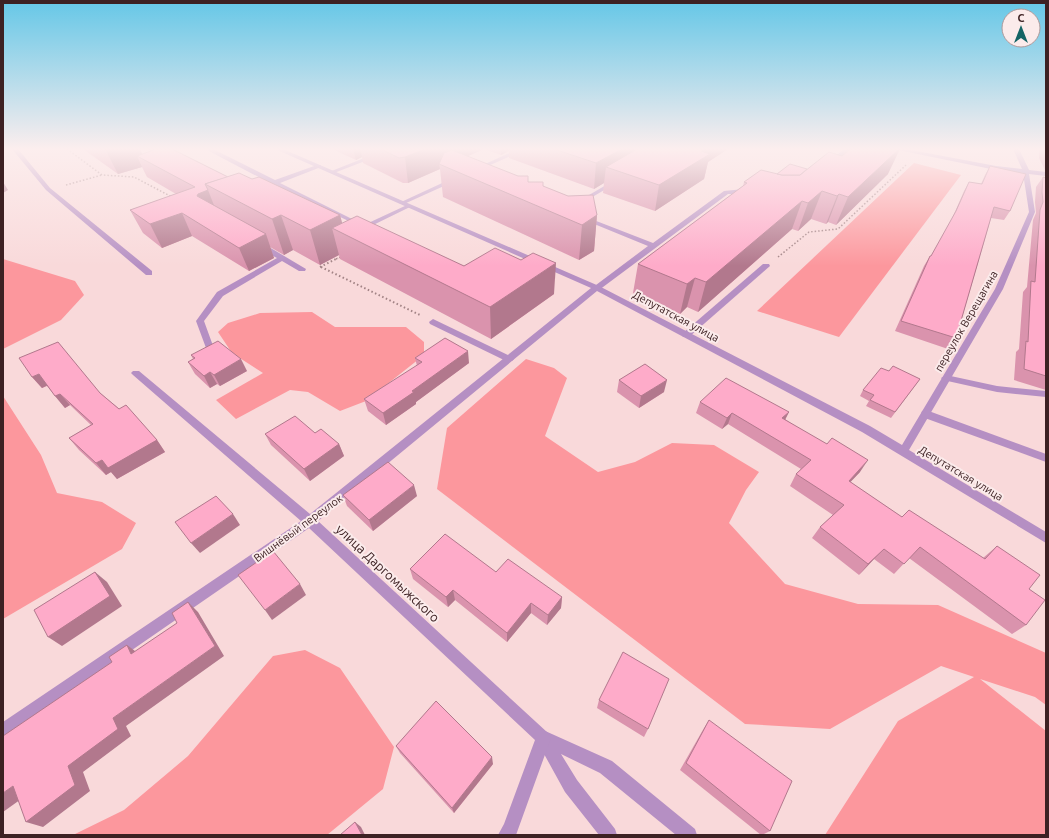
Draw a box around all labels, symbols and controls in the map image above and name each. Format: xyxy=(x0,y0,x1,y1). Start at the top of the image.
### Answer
north arrow xyxy=(1001,8,1041,48)
text: С xyxy=(1017,12,1025,24)
street label: переулок Верещагина xyxy=(932,269,1000,373)
street label: Депутатская улица xyxy=(631,288,721,344)
street label: Депутатская улица xyxy=(917,443,1005,503)
street label: Вишнёвый переулок xyxy=(251,492,345,564)
street label: улица Даргомыжского xyxy=(333,521,443,625)

